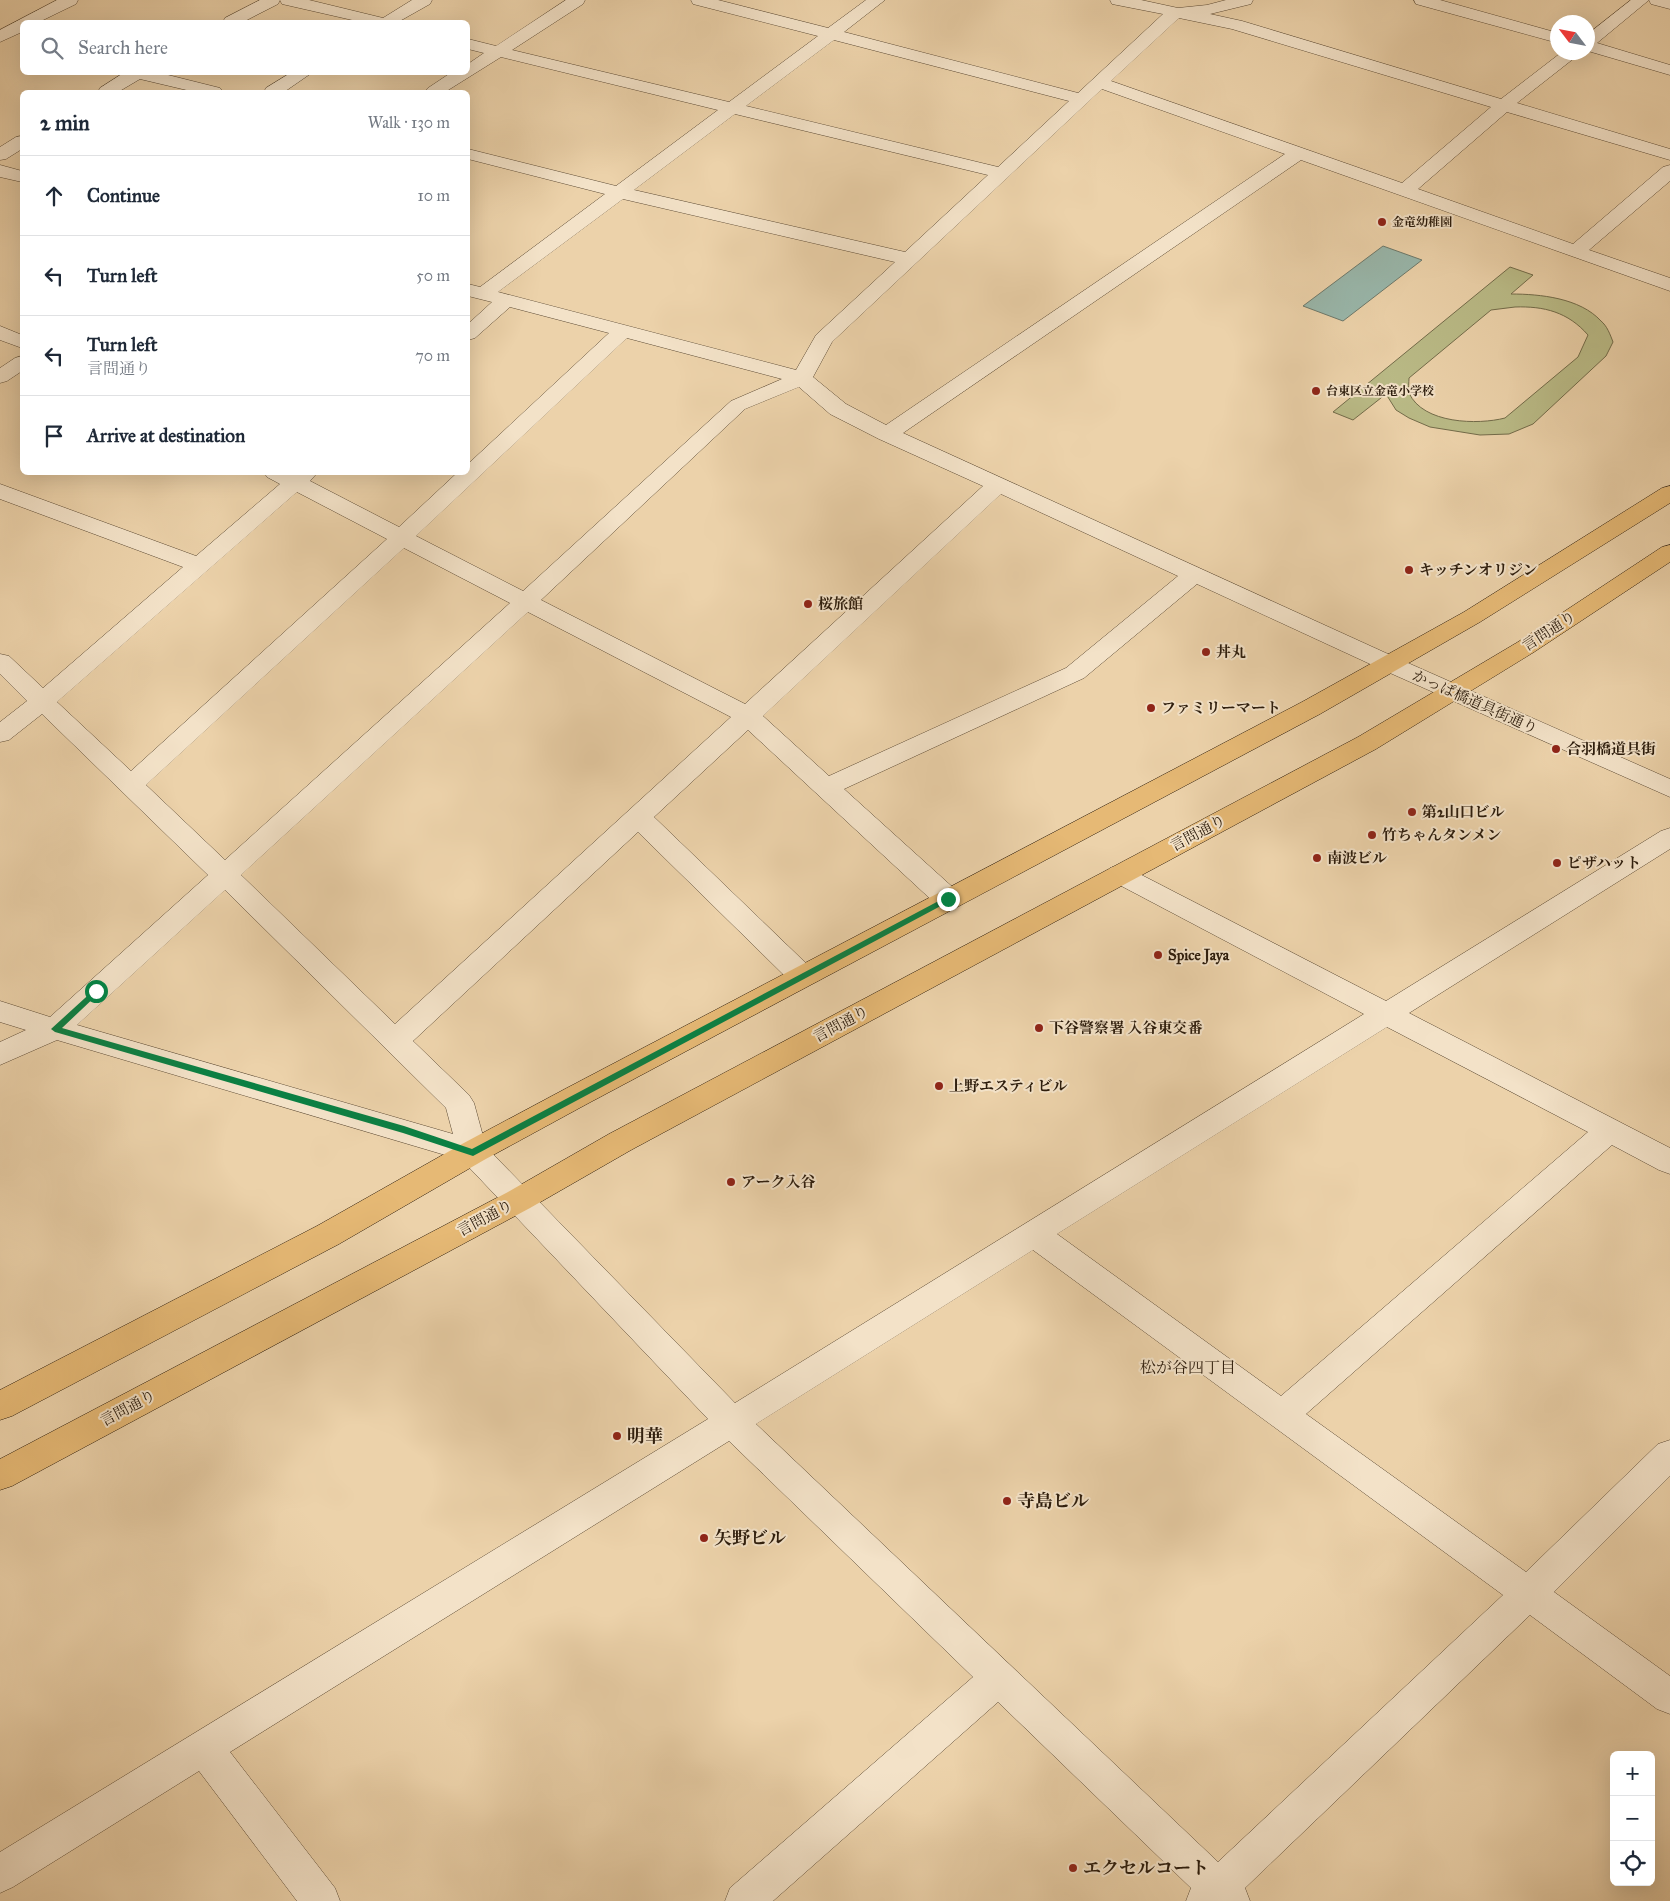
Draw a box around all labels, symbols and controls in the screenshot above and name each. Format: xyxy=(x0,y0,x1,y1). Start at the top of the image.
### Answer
north arrow xyxy=(1550,15,1595,60)
search box xyxy=(20,20,470,75)
icon: search xyxy=(38,34,66,62)
text: Search here xyxy=(78,36,168,59)
text: 2 min xyxy=(40,110,90,136)
text: Walk · 130 m xyxy=(368,113,450,132)
icon: ahead xyxy=(40,182,68,210)
text: Continue xyxy=(87,184,160,207)
text: 10 m xyxy=(418,186,450,205)
place label: 金竜幼稚園 xyxy=(1392,215,1452,229)
marker: 金竜幼稚園 xyxy=(1376,216,1388,228)
icon: left xyxy=(40,262,68,290)
text: Turn left xyxy=(87,264,157,287)
text: 50 m xyxy=(416,266,450,285)
text: Turn left xyxy=(87,333,157,356)
icon: left xyxy=(40,342,68,370)
text: 70 m xyxy=(415,346,450,365)
text: 言問通り xyxy=(87,359,151,378)
place label: 台東区立金竜小学校 xyxy=(1326,384,1434,398)
marker: 台東区立金竜小学校 xyxy=(1310,385,1322,397)
icon: arrive xyxy=(40,422,68,450)
text: Arrive at destination xyxy=(87,424,245,447)
place label: キッチンオリジン xyxy=(1419,561,1538,579)
marker: キッチンオリジン xyxy=(1403,564,1415,576)
place label: 桜旅館 xyxy=(818,595,863,613)
marker: 桜旅館 xyxy=(802,598,814,610)
street label: 言問通り xyxy=(1519,607,1579,655)
place label: 丼丸 xyxy=(1216,643,1246,661)
marker: 丼丸 xyxy=(1200,646,1212,658)
street label: かっぱ橋道具街通り xyxy=(1410,666,1540,738)
place label: ファミリーマート xyxy=(1161,699,1281,717)
marker: ファミリーマート xyxy=(1145,702,1157,714)
place label: 合羽橋道具街 xyxy=(1566,740,1656,758)
marker: 合羽橋道具街 xyxy=(1550,743,1562,755)
place label: 第2山口ビル xyxy=(1422,803,1504,821)
marker: 第2山口ビル xyxy=(1406,806,1418,818)
street label: 言問通り xyxy=(1167,811,1229,855)
place label: 竹ちゃんタンメン xyxy=(1382,826,1502,844)
marker: 竹ちゃんタンメン xyxy=(1366,829,1378,841)
place label: 南波ビル xyxy=(1327,849,1387,867)
marker: 南波ビル xyxy=(1311,852,1323,864)
place label: ピザハット xyxy=(1567,854,1641,872)
marker: ピザハット xyxy=(1551,857,1563,869)
route end xyxy=(937,888,960,911)
place label: Spice Jaya xyxy=(1168,946,1230,965)
marker: Spice Jaya xyxy=(1152,949,1164,961)
route start xyxy=(85,980,108,1003)
street label: 言問通り xyxy=(810,1002,872,1046)
place label: 下谷警察署 入谷東交番 xyxy=(1049,1019,1203,1037)
marker: 下谷警察署 入谷東交番 xyxy=(1033,1022,1045,1034)
place label: 上野エスティビル xyxy=(949,1077,1068,1095)
marker: 上野エスティビル xyxy=(933,1080,945,1092)
place label: アーク入谷 xyxy=(741,1173,816,1191)
marker: アーク入谷 xyxy=(725,1176,737,1188)
street label: 言問通り xyxy=(454,1196,516,1240)
district label: 松が谷四丁目 xyxy=(1140,1358,1236,1377)
street label: 言問通り xyxy=(97,1386,159,1430)
place label: 明華 xyxy=(627,1425,663,1447)
marker: 明華 xyxy=(611,1430,623,1442)
place label: 寺島ビル xyxy=(1017,1490,1089,1512)
marker: 寺島ビル xyxy=(1001,1495,1013,1507)
place label: 矢野ビル xyxy=(714,1527,786,1549)
marker: 矢野ビル xyxy=(698,1532,710,1544)
map controls xyxy=(1610,1751,1655,1886)
button: + xyxy=(1610,1751,1655,1796)
button: − xyxy=(1610,1796,1655,1841)
button: locate xyxy=(1610,1841,1655,1886)
place label: エクセルコート xyxy=(1083,1857,1209,1879)
marker: エクセルコート xyxy=(1067,1862,1079,1874)

